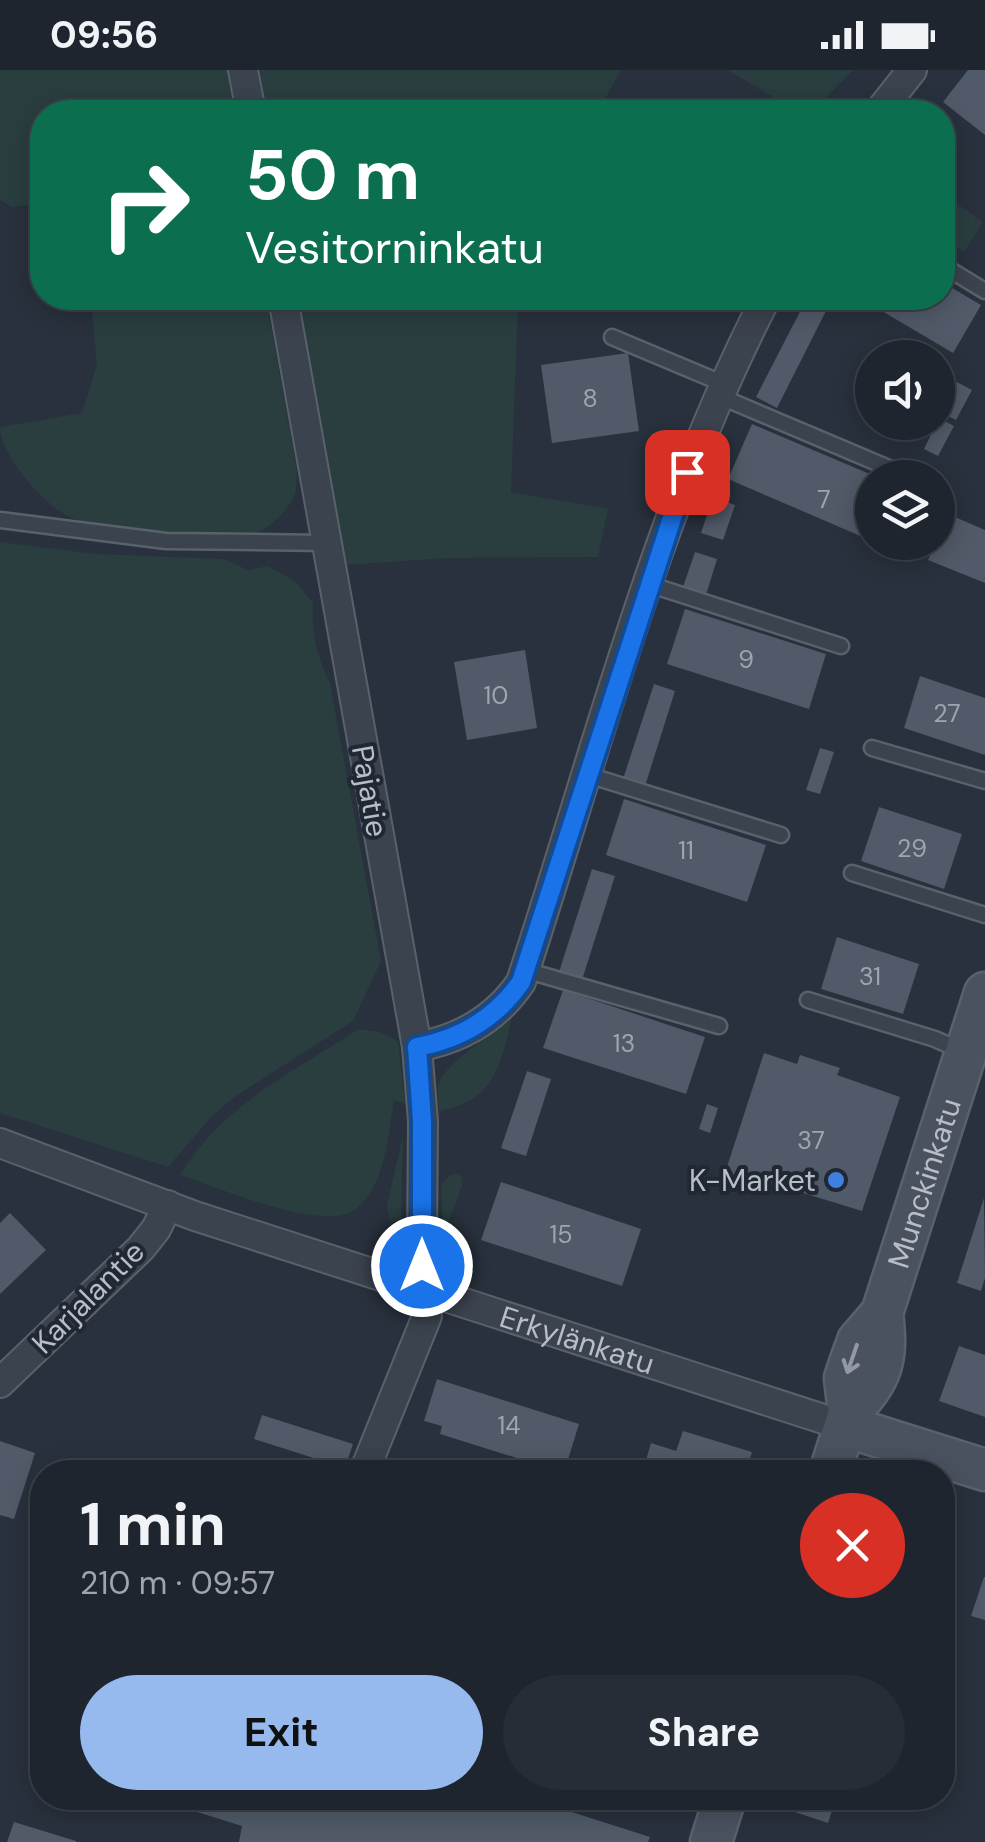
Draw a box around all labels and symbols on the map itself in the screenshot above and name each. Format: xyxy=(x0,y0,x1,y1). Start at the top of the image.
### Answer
house number: 8 xyxy=(582,382,598,415)
pin xyxy=(645,430,730,515)
house number: 7 xyxy=(817,483,831,516)
house number: 9 xyxy=(738,643,754,676)
house number: 10 xyxy=(484,679,508,712)
house number: 27 xyxy=(933,697,961,730)
street label: Pajatie xyxy=(343,742,397,840)
house number: 29 xyxy=(897,832,927,865)
house number: 11 xyxy=(678,834,694,867)
house number: 31 xyxy=(859,960,881,993)
house number: 13 xyxy=(613,1027,635,1060)
street label: Munckinkatu xyxy=(878,1093,969,1273)
house number: 37 xyxy=(797,1124,825,1157)
place label: K-Market xyxy=(689,1161,816,1200)
marker: K-Market xyxy=(825,1169,847,1191)
position arrow xyxy=(370,1214,474,1318)
house number: 15 xyxy=(549,1218,573,1251)
street label: Karjalantie xyxy=(23,1232,153,1362)
street label: Erkylänkatu xyxy=(495,1296,659,1383)
one-way arrow xyxy=(841,1342,859,1374)
house number: 14 xyxy=(498,1409,520,1442)

